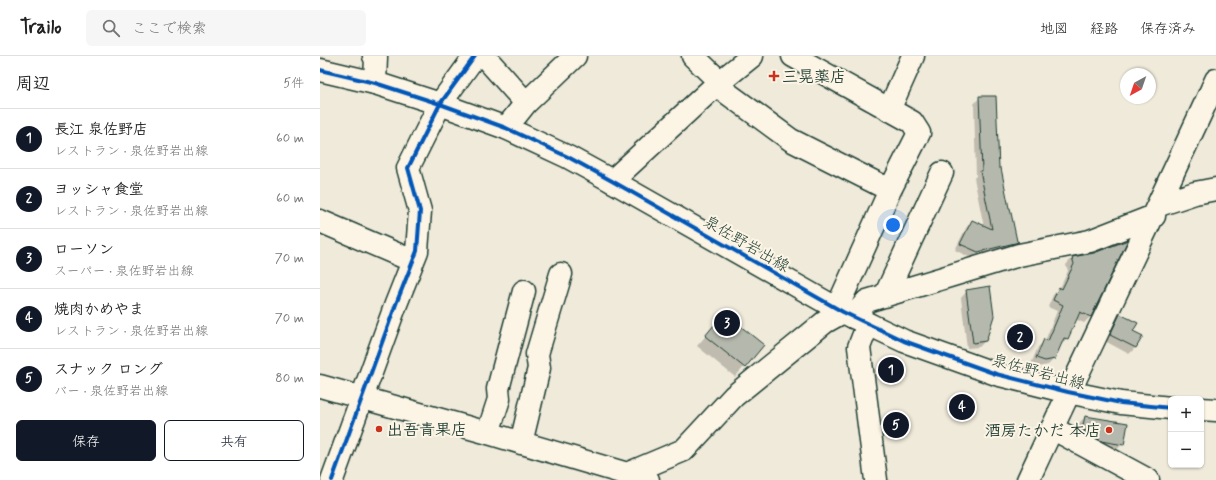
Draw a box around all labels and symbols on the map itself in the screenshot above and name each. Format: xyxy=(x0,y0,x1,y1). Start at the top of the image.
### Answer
place label: 三晃薬店 xyxy=(782,67,846,88)
north arrow xyxy=(1120,68,1156,104)
marker: 三晃薬店 xyxy=(769,71,779,81)
street label: 泉佐野岩出線 xyxy=(699,211,793,277)
your location xyxy=(883,215,903,235)
pin: 3 xyxy=(714,308,740,338)
pin: 2 xyxy=(1007,322,1033,352)
street label: 泉佐野岩出線 xyxy=(990,350,1088,395)
pin: 1 xyxy=(878,355,904,385)
pin: 4 xyxy=(949,392,975,422)
pin: 5 xyxy=(883,410,909,440)
place label: 出吾青果店 xyxy=(387,420,467,441)
place label: 酒房たかだ 本店 xyxy=(985,421,1101,442)
marker: 出吾青果店 xyxy=(374,424,384,434)
marker: 酒房たかだ 本店 xyxy=(1104,425,1114,435)

